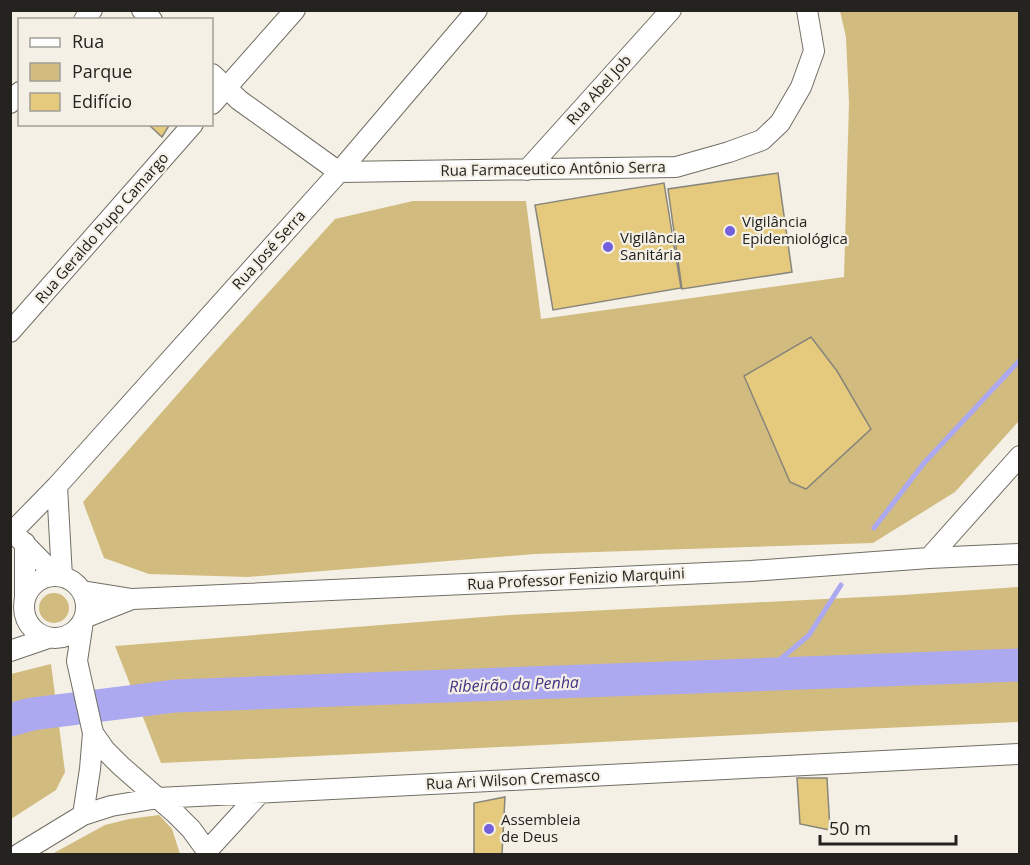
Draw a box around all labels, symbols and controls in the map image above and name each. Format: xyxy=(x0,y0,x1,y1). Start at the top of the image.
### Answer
legend xyxy=(18,18,213,126)
text: Rua xyxy=(72,29,104,53)
street label: Rua Abel Job xyxy=(561,50,635,129)
text: Parque xyxy=(72,59,132,83)
text: Edifício xyxy=(72,89,132,113)
street label: Rua Geraldo Pupo Camargo xyxy=(30,148,172,307)
street label: Rua Farmaceutico Antônio Serra xyxy=(440,156,666,180)
street label: Rua José Serra xyxy=(227,205,309,293)
place label: Vigilância Epidemiológica xyxy=(742,211,848,248)
marker: Vigilância Epidemiológica xyxy=(723,224,737,238)
place label: Vigilância Sanitária xyxy=(620,227,685,264)
marker: Vigilância Sanitária xyxy=(601,240,615,254)
street label: Rua Professor Fenizio Marquini xyxy=(467,562,685,594)
water label: Ribeirão da Penha xyxy=(449,671,579,697)
street label: Rua Ari Wilson Cremasco xyxy=(425,764,600,794)
scale bar xyxy=(820,808,956,846)
place label: Assembleia de Deus xyxy=(501,809,581,846)
text: 50 m xyxy=(829,816,871,840)
marker: Assembleia de Deus xyxy=(482,822,496,836)

